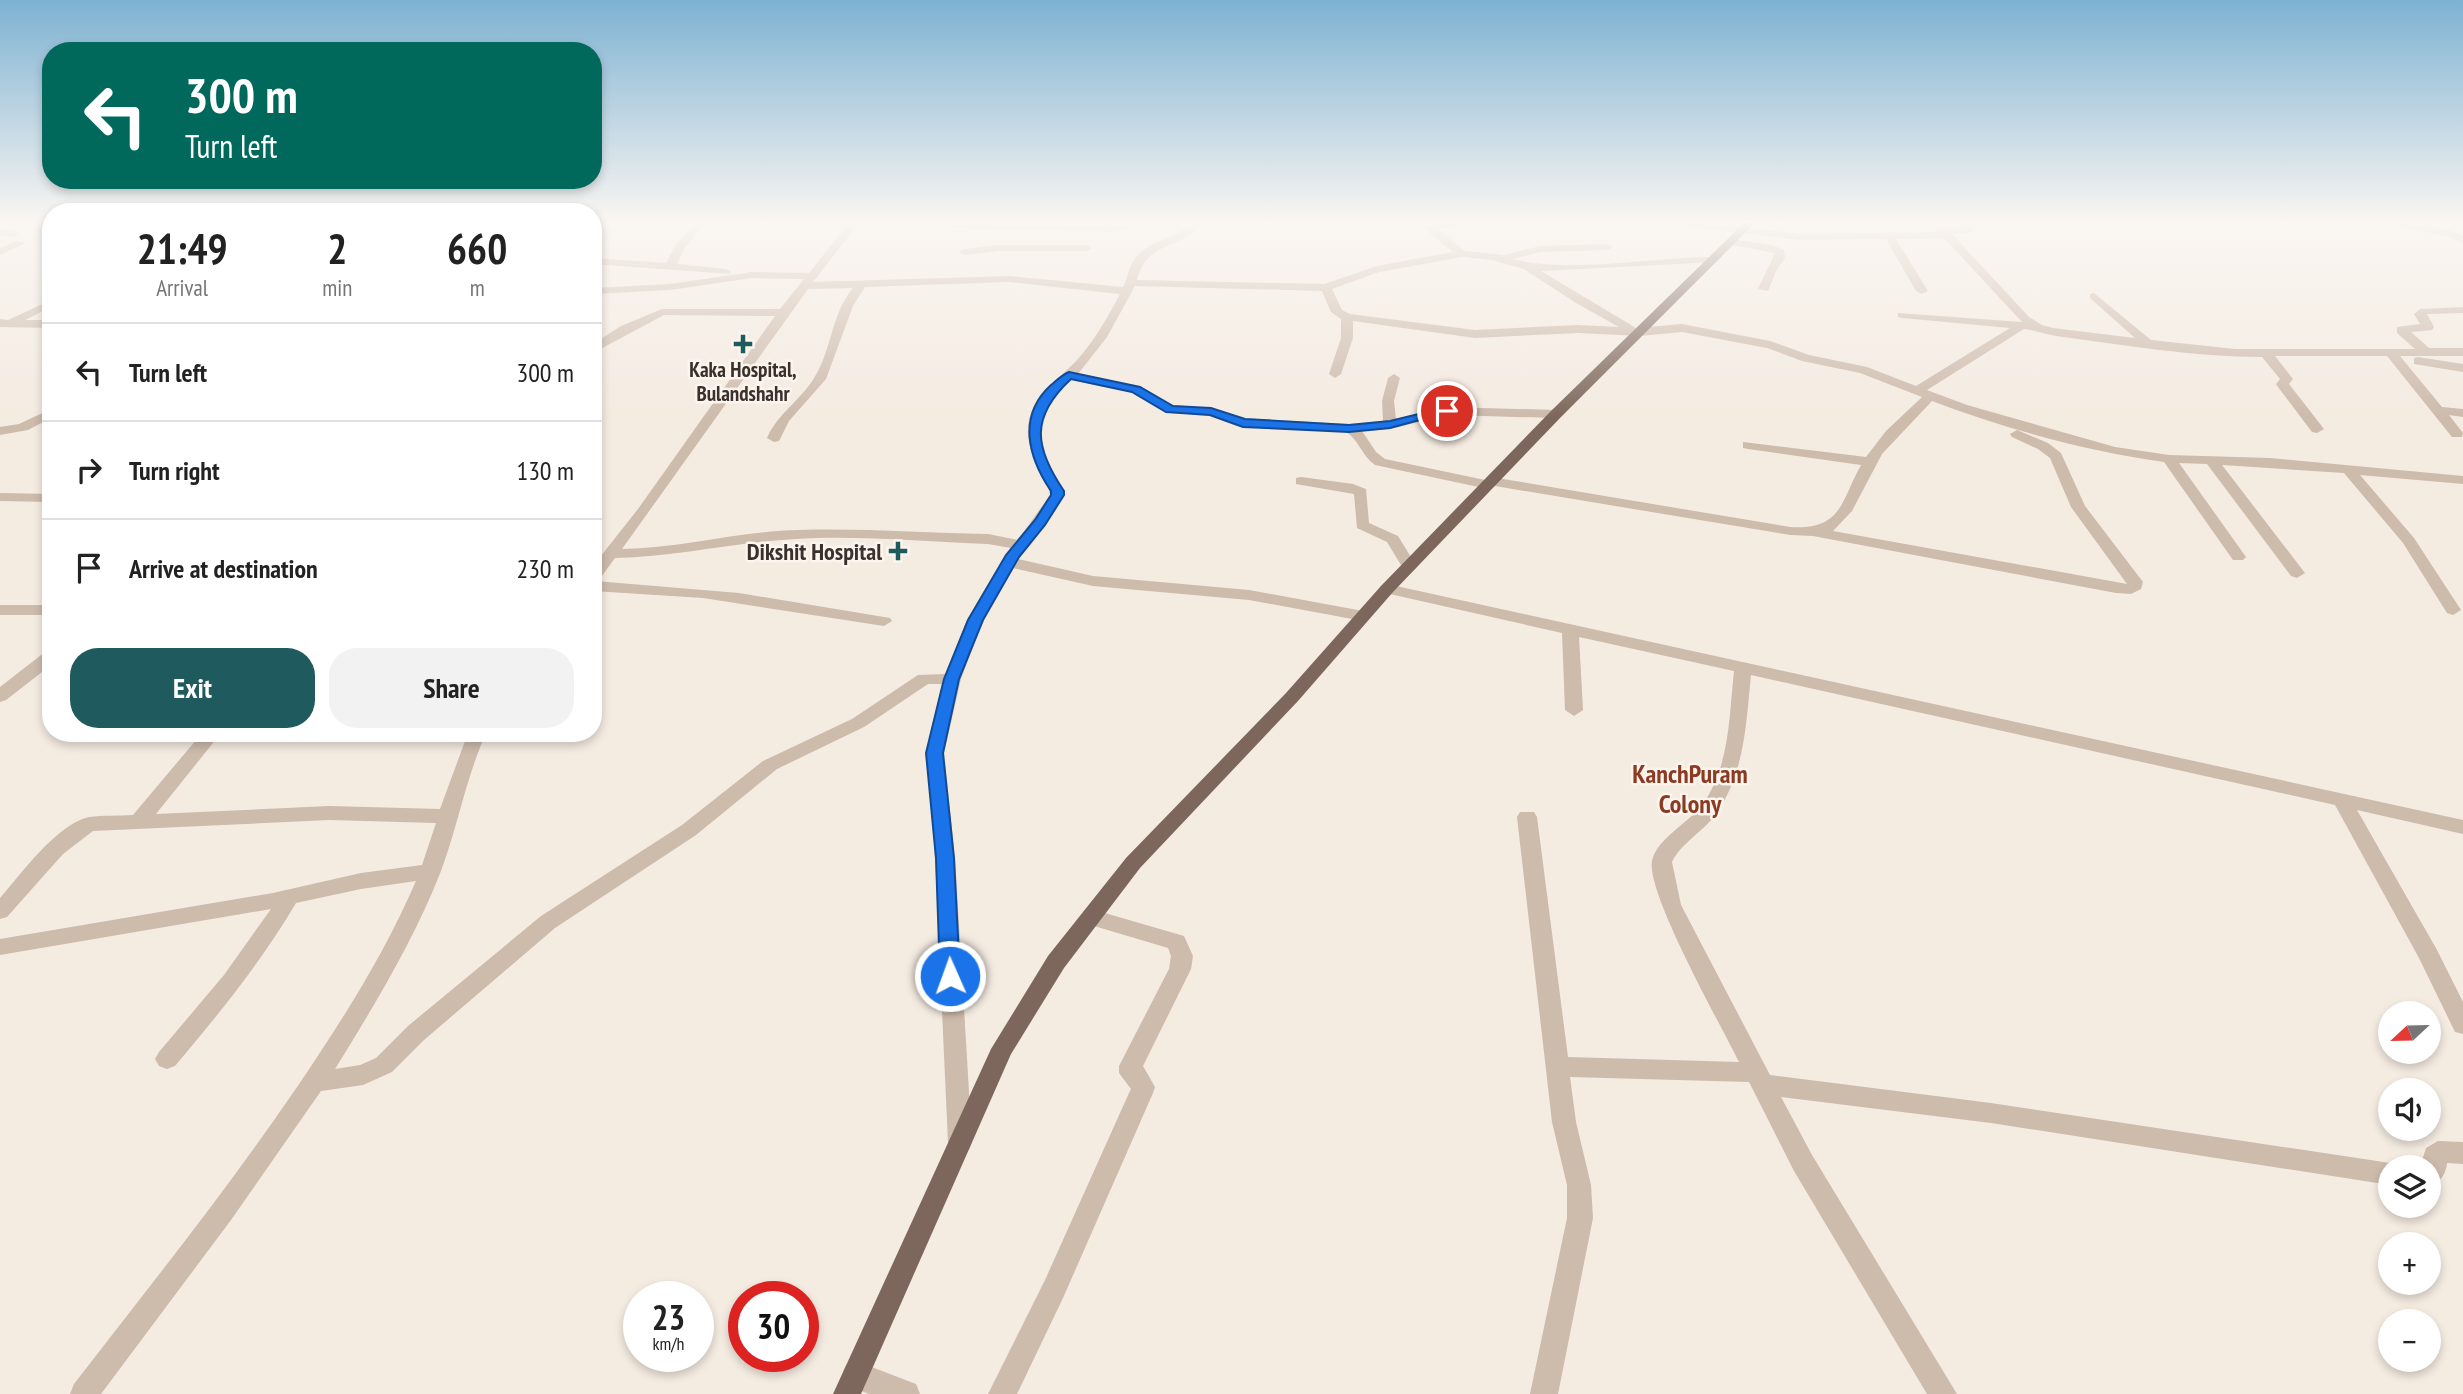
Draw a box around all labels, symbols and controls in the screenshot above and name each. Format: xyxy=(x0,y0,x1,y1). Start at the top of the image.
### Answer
text: 300 m xyxy=(185,63,298,127)
icon: left xyxy=(70,70,161,161)
text: Turn left xyxy=(185,125,277,167)
text: 21:49 xyxy=(137,221,228,276)
text: 2 xyxy=(327,221,347,276)
text: 660 xyxy=(447,221,507,276)
text: Arrival xyxy=(156,273,208,302)
text: min xyxy=(322,273,352,302)
text: m xyxy=(470,273,485,302)
marker: Kaka Hospital, Bulandshahr xyxy=(733,334,753,354)
icon: left xyxy=(70,353,108,391)
text: Turn left xyxy=(129,356,207,389)
text: 300 m xyxy=(516,356,574,389)
place label: Kaka Hospital, Bulandshahr xyxy=(689,356,797,407)
pin xyxy=(1417,381,1477,441)
icon: arrive xyxy=(1428,392,1466,430)
icon: right xyxy=(70,451,108,489)
text: Turn right xyxy=(129,454,220,487)
text: 130 m xyxy=(516,454,574,487)
place label: Dikshit Hospital xyxy=(747,536,882,567)
marker: Dikshit Hospital xyxy=(888,541,908,561)
icon: arrive xyxy=(70,549,108,587)
text: Arrive at destination xyxy=(129,552,318,585)
text: 230 m xyxy=(516,552,574,585)
button: Exit xyxy=(70,648,315,728)
button: Share xyxy=(329,648,574,728)
district label: KanchPuram Colony xyxy=(1632,757,1748,820)
position arrow xyxy=(913,939,987,1013)
north arrow xyxy=(2378,1001,2441,1064)
map controls xyxy=(2378,1001,2441,1372)
button: sound xyxy=(2378,1078,2441,1141)
button: layers xyxy=(2378,1155,2441,1218)
button: + xyxy=(2378,1232,2441,1295)
speed limit sign: 30 xyxy=(728,1281,819,1372)
text: 23 xyxy=(652,1294,685,1340)
button: − xyxy=(2378,1309,2441,1372)
text: km/h xyxy=(653,1332,684,1355)

